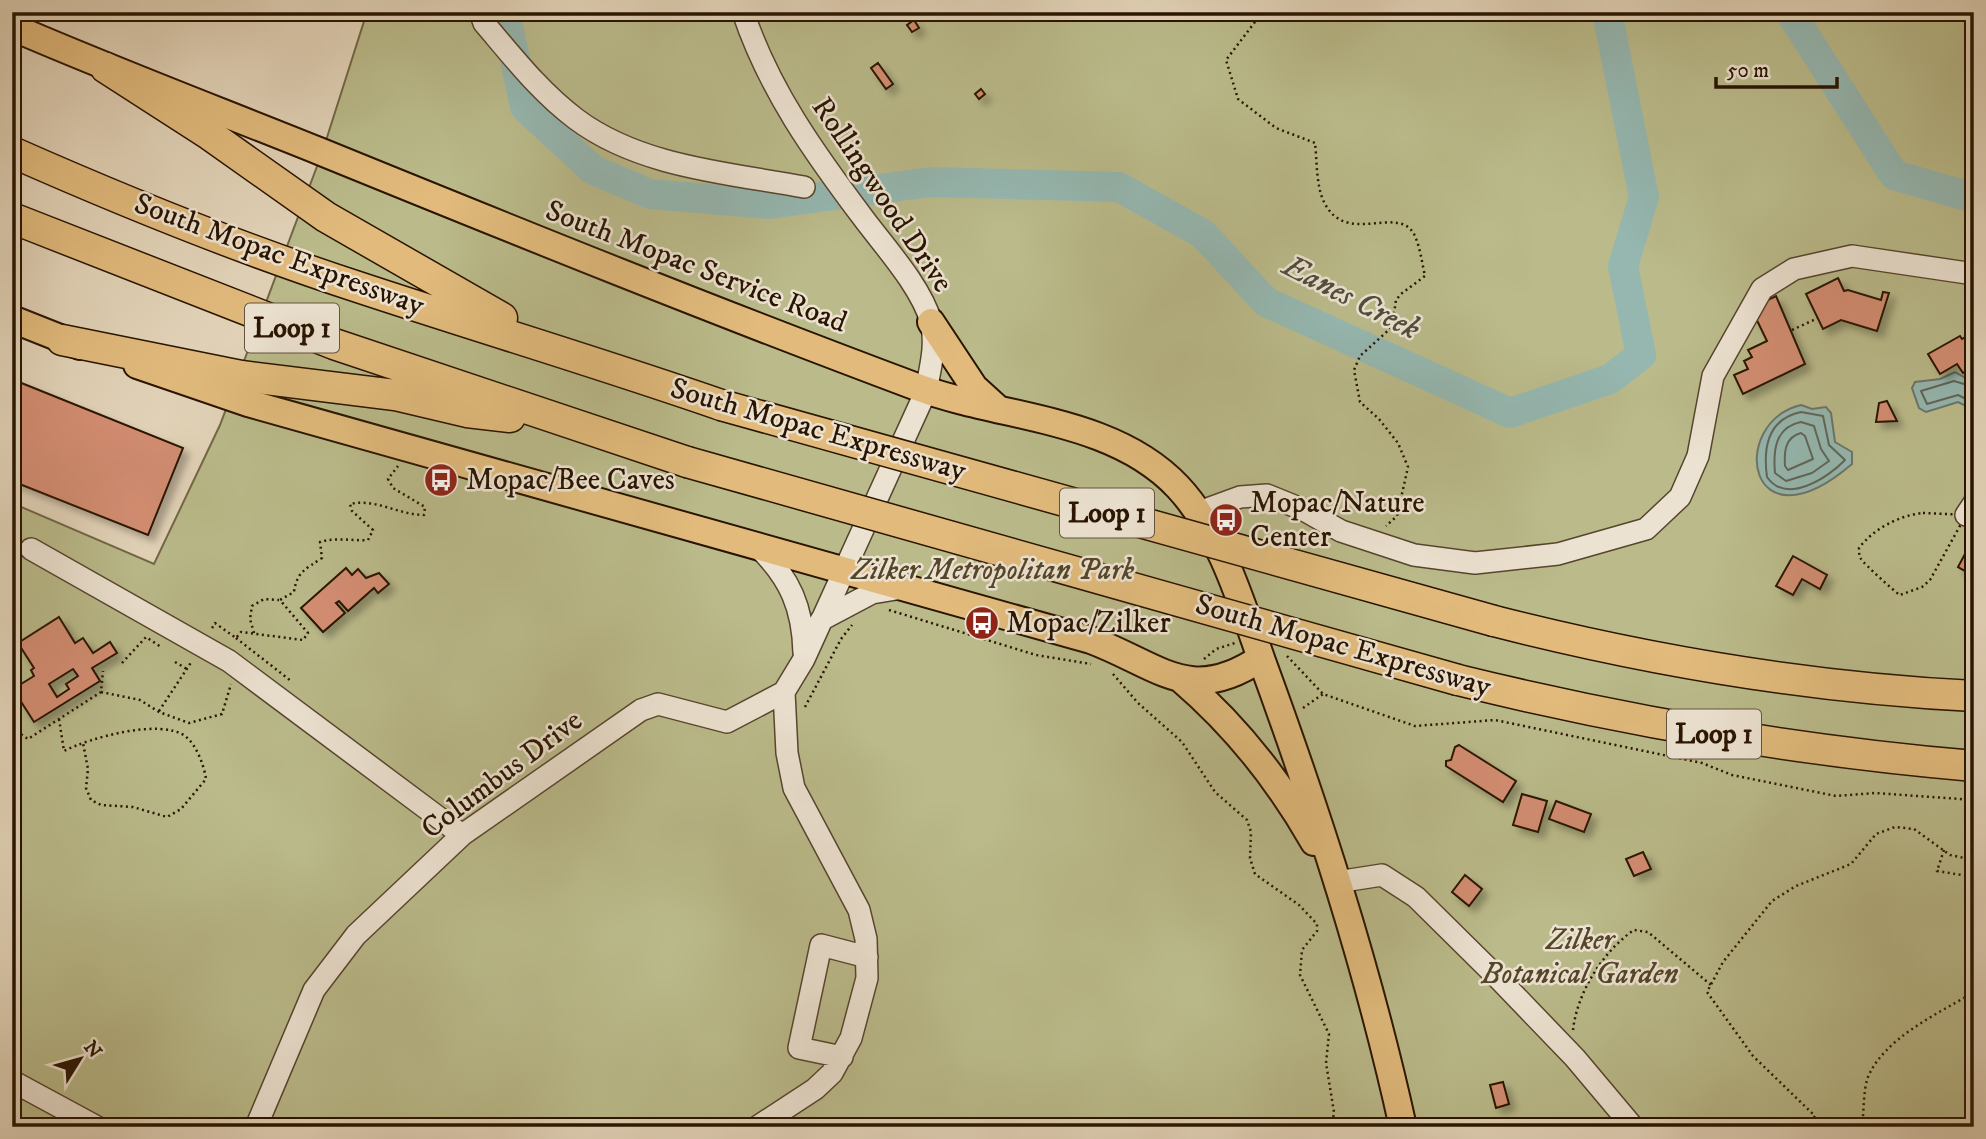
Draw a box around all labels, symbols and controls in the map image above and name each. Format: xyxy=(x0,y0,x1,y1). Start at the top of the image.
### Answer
scale bar xyxy=(1716,46,1837,90)
text: 50 m xyxy=(1727,58,1769,84)
street label: Rollingwood Drive xyxy=(803,90,961,300)
street label: South Mopac Expressway xyxy=(129,185,430,325)
street label: South Mopac Service Road xyxy=(540,192,852,342)
water label: Eanes Creek xyxy=(1274,246,1427,350)
road number: Loop 1 xyxy=(245,304,339,352)
street label: South Mopac Expressway xyxy=(666,370,971,490)
bus stop icon: Mopac/Bee Caves xyxy=(422,461,460,499)
place label: Mopac/Bee Caves xyxy=(466,462,675,499)
place label: Mopac/Nature Center xyxy=(1250,485,1425,556)
road number: Loop 1 xyxy=(1060,489,1154,538)
bus stop icon: Mopac/Nature Center xyxy=(1207,501,1245,539)
park label: Zilker Metropolitan Park xyxy=(850,552,1135,589)
street label: South Mopac Expressway xyxy=(1191,586,1496,706)
bus stop icon: Mopac/Zilker xyxy=(963,604,1001,642)
place label: Mopac/Zilker xyxy=(1006,605,1171,642)
street label: Columbus Drive xyxy=(414,702,590,848)
road number: Loop 1 xyxy=(1667,710,1761,758)
park label: Zilker Botanical Garden xyxy=(1481,922,1678,993)
north arrow xyxy=(46,1024,116,1094)
text: N xyxy=(78,1037,106,1063)

